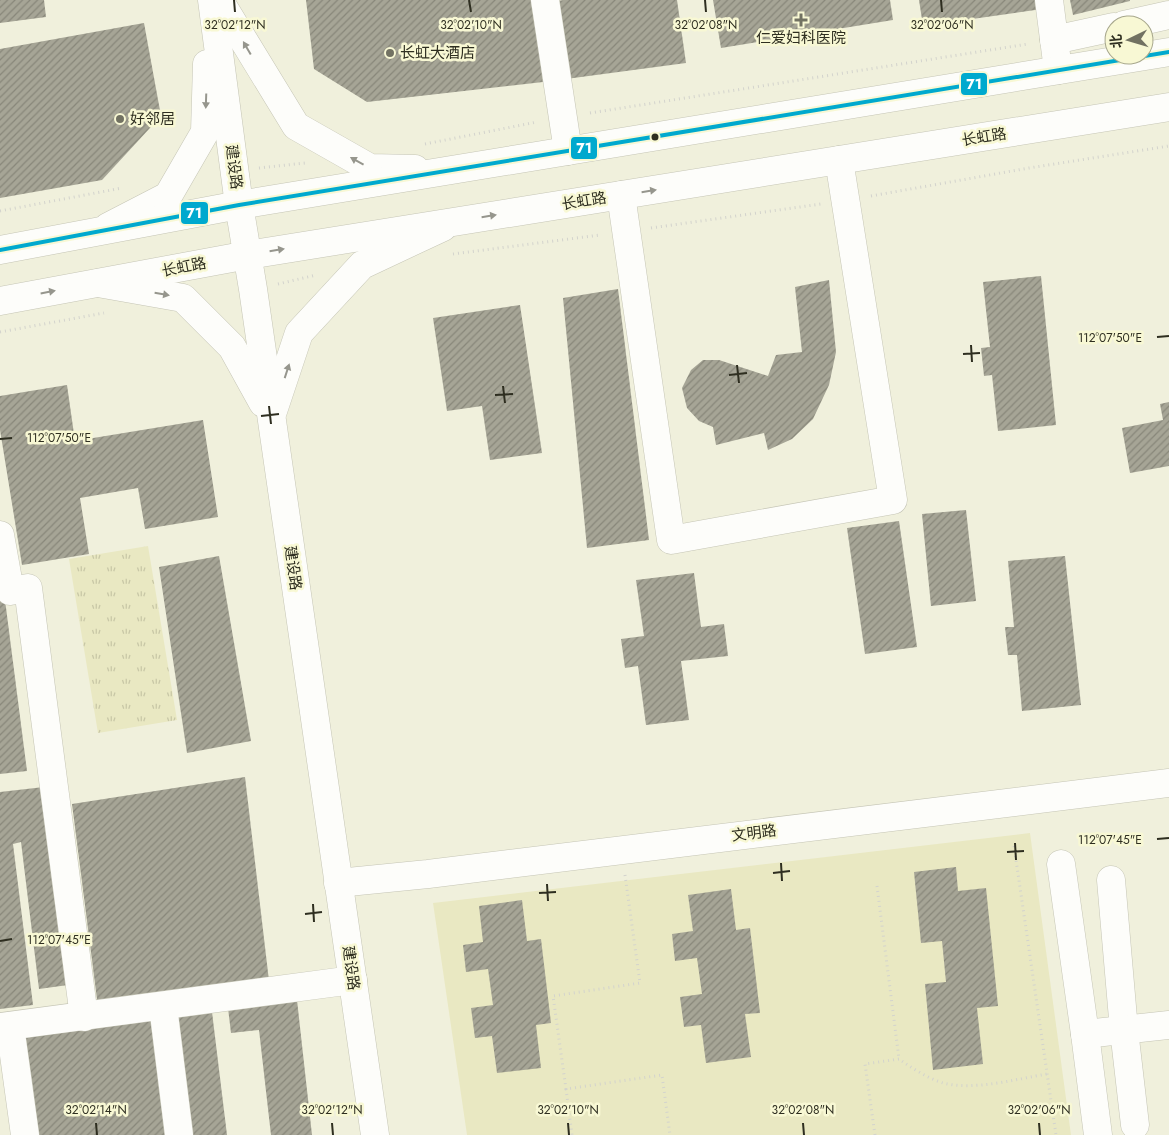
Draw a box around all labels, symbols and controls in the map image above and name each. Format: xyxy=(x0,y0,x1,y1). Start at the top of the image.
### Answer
marker: 仁爱妇科医院 xyxy=(794,13,808,27)
north arrow xyxy=(1104,15,1154,65)
text: 32°02'12"N xyxy=(204,16,266,34)
text: 32°02'10"N xyxy=(440,16,502,34)
text: 32°02'08"N xyxy=(675,16,737,34)
text: 32°02'06"N xyxy=(910,16,974,34)
place label: 仁爱妇科医院 xyxy=(756,27,846,49)
text: 北 xyxy=(1105,33,1127,49)
one-way arrow xyxy=(243,42,252,55)
place label: 长虹大酒店 xyxy=(400,42,475,64)
marker: 长虹大酒店 xyxy=(384,47,396,59)
line badge: 71 xyxy=(960,72,988,96)
text: 71 xyxy=(966,74,982,94)
one-way arrow xyxy=(202,93,210,109)
place label: 好邻居 xyxy=(130,108,175,130)
marker: 好邻居 xyxy=(114,113,126,125)
street label: 长虹路 xyxy=(960,123,1008,151)
unlabelled marker xyxy=(650,132,660,142)
line badge: 71 xyxy=(570,136,598,160)
text: 71 xyxy=(576,138,592,158)
street label: 建设路 xyxy=(220,143,248,191)
one-way arrow xyxy=(350,157,365,165)
one-way arrow xyxy=(642,186,658,194)
street label: 长虹路 xyxy=(560,187,608,215)
line badge: 71 xyxy=(180,201,209,225)
text: 71 xyxy=(186,203,202,223)
one-way arrow xyxy=(481,212,497,220)
one-way arrow xyxy=(269,246,285,254)
street label: 长虹路 xyxy=(160,252,208,282)
one-way arrow xyxy=(40,288,56,296)
one-way arrow xyxy=(154,291,170,299)
text: 112°07'50"E xyxy=(1078,329,1142,347)
one-way arrow xyxy=(283,364,291,379)
text: 112°07'50"E xyxy=(27,429,91,447)
street label: 建设路 xyxy=(279,544,307,592)
street label: 文明路 xyxy=(730,819,778,847)
text: 112°07'45"E xyxy=(1078,831,1142,849)
text: 112°07'45"E xyxy=(27,931,91,949)
street label: 建设路 xyxy=(337,944,365,992)
text: 32°02'14"N xyxy=(65,1101,127,1119)
text: 32°02'12"N xyxy=(301,1101,363,1119)
text: 32°02'10"N xyxy=(537,1101,599,1119)
text: 32°02'08"N xyxy=(772,1101,834,1119)
text: 32°02'06"N xyxy=(1007,1101,1071,1119)

